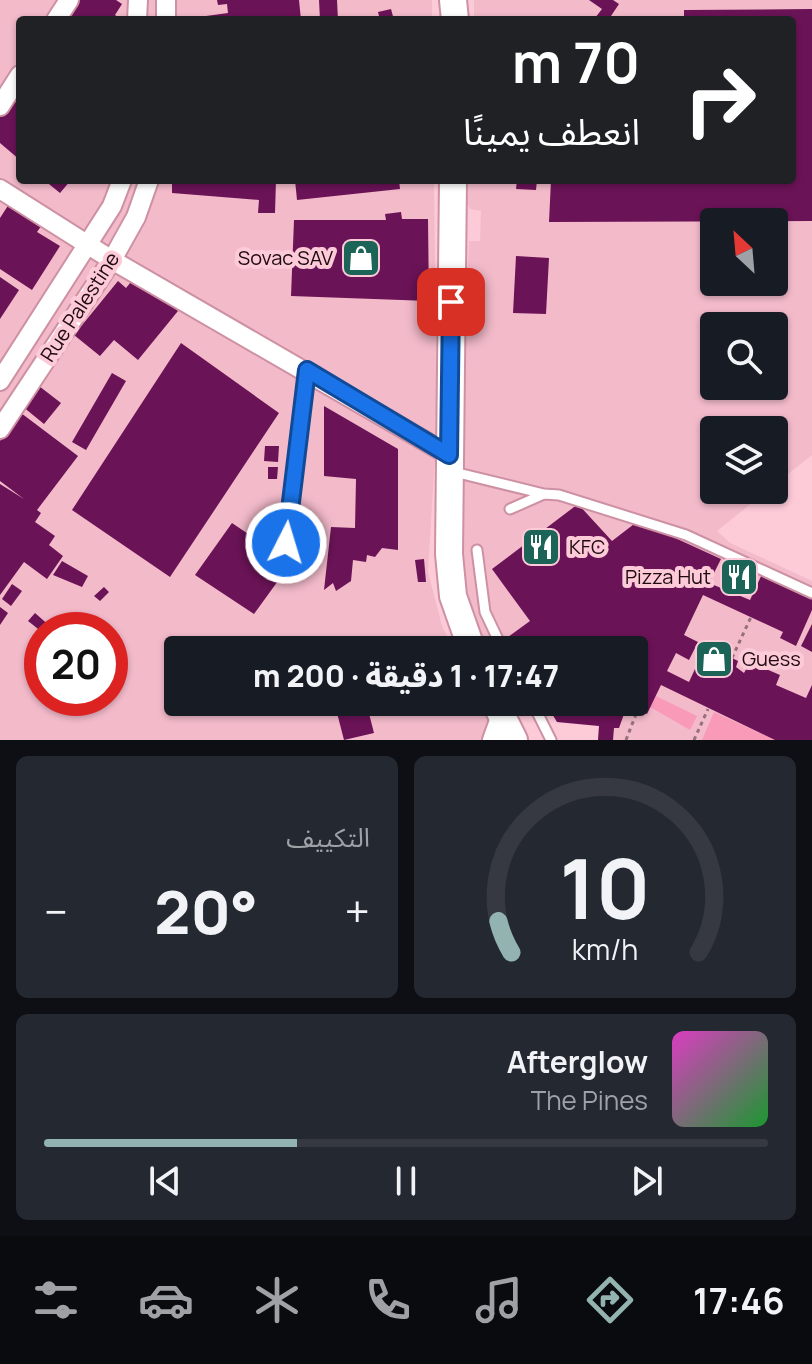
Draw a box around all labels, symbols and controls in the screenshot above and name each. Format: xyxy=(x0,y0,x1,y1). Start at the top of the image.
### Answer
text: 70 m xyxy=(512,23,640,100)
icon: right xyxy=(668,48,772,152)
text: انعطف يمينًا xyxy=(463,107,640,156)
north arrow xyxy=(700,208,788,296)
map controls xyxy=(700,208,788,504)
shop icon: Sovac SAV xyxy=(340,237,382,279)
place label: Sovac SAV xyxy=(238,244,333,271)
street label: Rue Palestine xyxy=(34,247,125,367)
pin xyxy=(417,268,485,336)
icon: arrive xyxy=(429,280,473,324)
button: search xyxy=(700,312,788,400)
button: layers xyxy=(700,416,788,504)
position arrow xyxy=(244,501,328,585)
restaurant icon: KFC xyxy=(520,526,562,568)
place label: KFC xyxy=(569,533,605,560)
restaurant icon: Pizza Hut xyxy=(718,556,760,598)
place label: Pizza Hut xyxy=(625,563,711,590)
speed limit sign: 20 xyxy=(24,612,128,716)
shop icon: Guess xyxy=(693,638,735,680)
place label: Guess xyxy=(742,645,801,672)
text: 17:47 · 1 دقيقة · 200 m xyxy=(253,655,559,696)
text: التكييف xyxy=(286,819,370,855)
text: 10 xyxy=(559,830,651,944)
text: 20° xyxy=(154,870,258,952)
text: − xyxy=(44,881,68,941)
text: + xyxy=(345,881,370,941)
text: km/h xyxy=(572,930,638,969)
text: Afterglow xyxy=(507,1041,648,1082)
text: The Pines xyxy=(531,1082,648,1118)
icon: previous xyxy=(143,1159,187,1203)
icon: pause xyxy=(384,1159,428,1203)
icon: next xyxy=(625,1159,669,1203)
icon: filters xyxy=(28,1272,84,1328)
icon: car xyxy=(138,1272,194,1328)
icon: climate xyxy=(249,1272,305,1328)
icon: phone xyxy=(360,1272,416,1328)
icon: music xyxy=(471,1272,527,1328)
icon: directions xyxy=(582,1272,638,1328)
text: 17:46 xyxy=(693,1276,785,1325)

